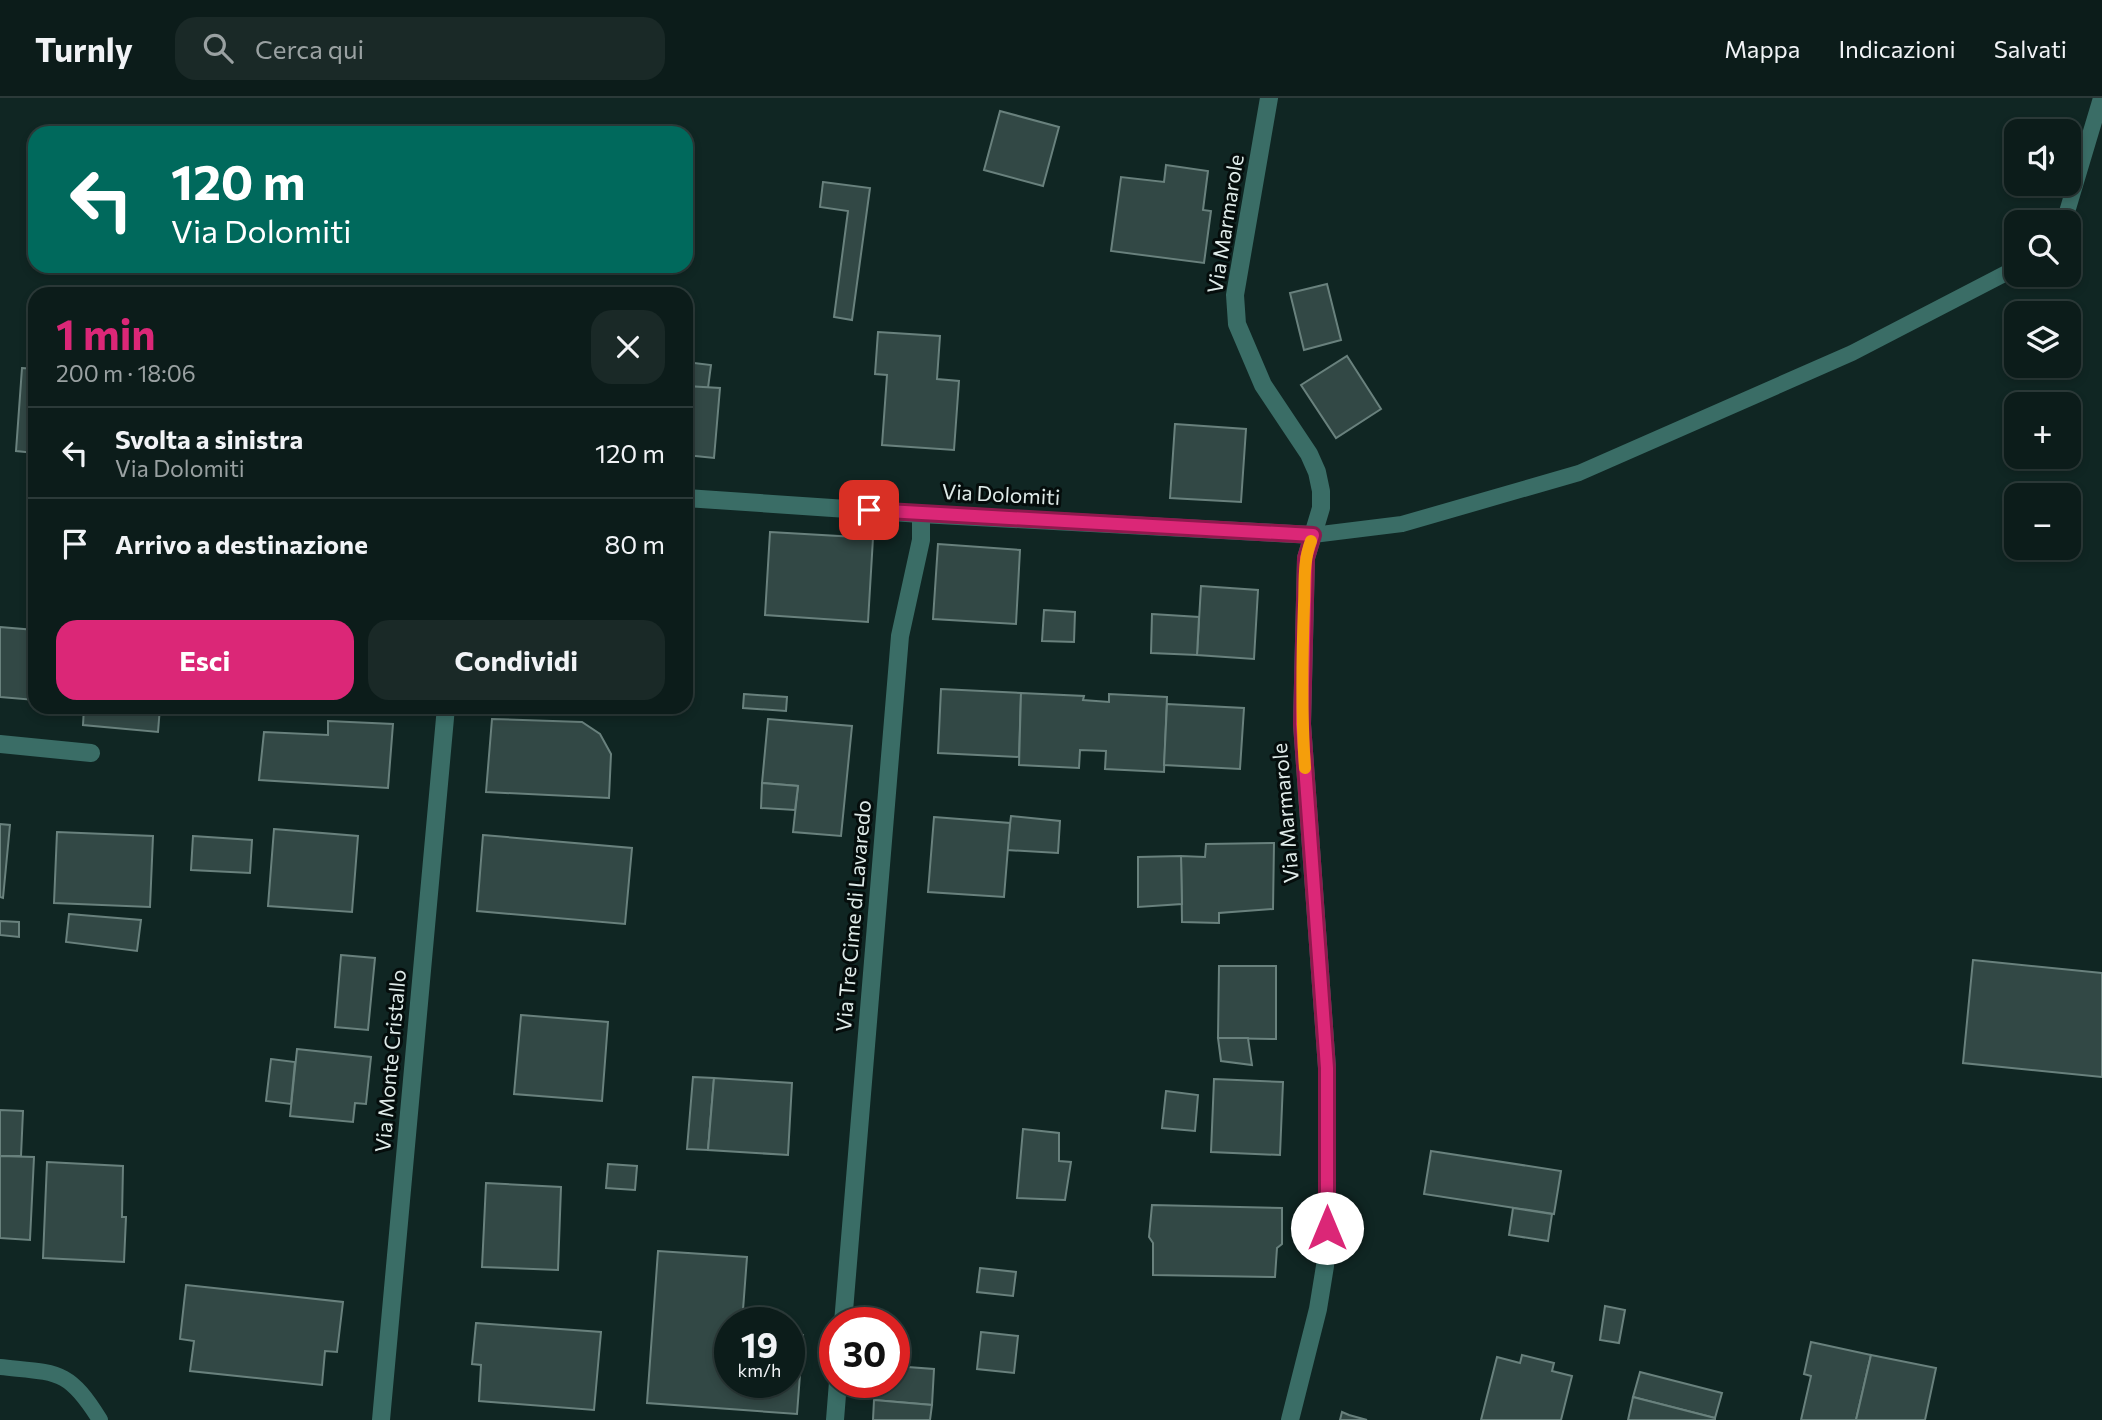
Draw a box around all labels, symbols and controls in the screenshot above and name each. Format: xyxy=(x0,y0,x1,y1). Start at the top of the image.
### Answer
search box xyxy=(175,17,665,80)
text: Turnly xyxy=(35,28,133,69)
icon: search xyxy=(199,29,237,67)
text: Cerca qui xyxy=(255,33,364,64)
text: Mappa xyxy=(1724,34,1800,63)
text: Indicazioni xyxy=(1838,34,1956,63)
text: Salvati xyxy=(1994,34,2067,63)
map controls xyxy=(2004,119,2081,560)
button: sound xyxy=(2004,119,2081,196)
text: 120 m xyxy=(171,150,305,210)
street label: Via Marmarole xyxy=(1201,152,1248,295)
icon: left xyxy=(56,154,147,245)
text: Via Dolomiti xyxy=(171,210,351,250)
button: search xyxy=(2004,210,2081,287)
button: layers xyxy=(2004,301,2081,378)
text: 1 min xyxy=(56,307,156,359)
button: close xyxy=(591,310,665,384)
text: 200 m · 18:06 xyxy=(56,359,196,387)
button: + xyxy=(2004,392,2081,469)
text: Svolta a sinistra xyxy=(115,423,303,454)
icon: left xyxy=(56,434,94,472)
text: 120 m xyxy=(595,437,665,468)
text: Via Dolomiti xyxy=(115,454,245,482)
street label: Via Dolomiti xyxy=(941,478,1061,509)
pin xyxy=(839,480,899,540)
button: − xyxy=(2004,483,2081,560)
icon: arrive xyxy=(850,491,888,529)
icon: arrive xyxy=(56,525,94,563)
text: Arrivo a destinazione xyxy=(115,528,368,559)
text: 80 m xyxy=(605,528,665,559)
button: Esci xyxy=(56,620,354,700)
button: Condividi xyxy=(368,620,665,700)
street label: Via Marmarole xyxy=(1266,742,1303,884)
street label: Via Tre Cime di Lavaredo xyxy=(830,799,875,1033)
street label: Via Monte Cristallo xyxy=(369,968,410,1153)
position arrow xyxy=(1290,1191,1364,1265)
speed limit sign: 30 xyxy=(819,1307,910,1398)
text: 19 xyxy=(741,1322,778,1365)
text: km/h xyxy=(738,1359,781,1381)

